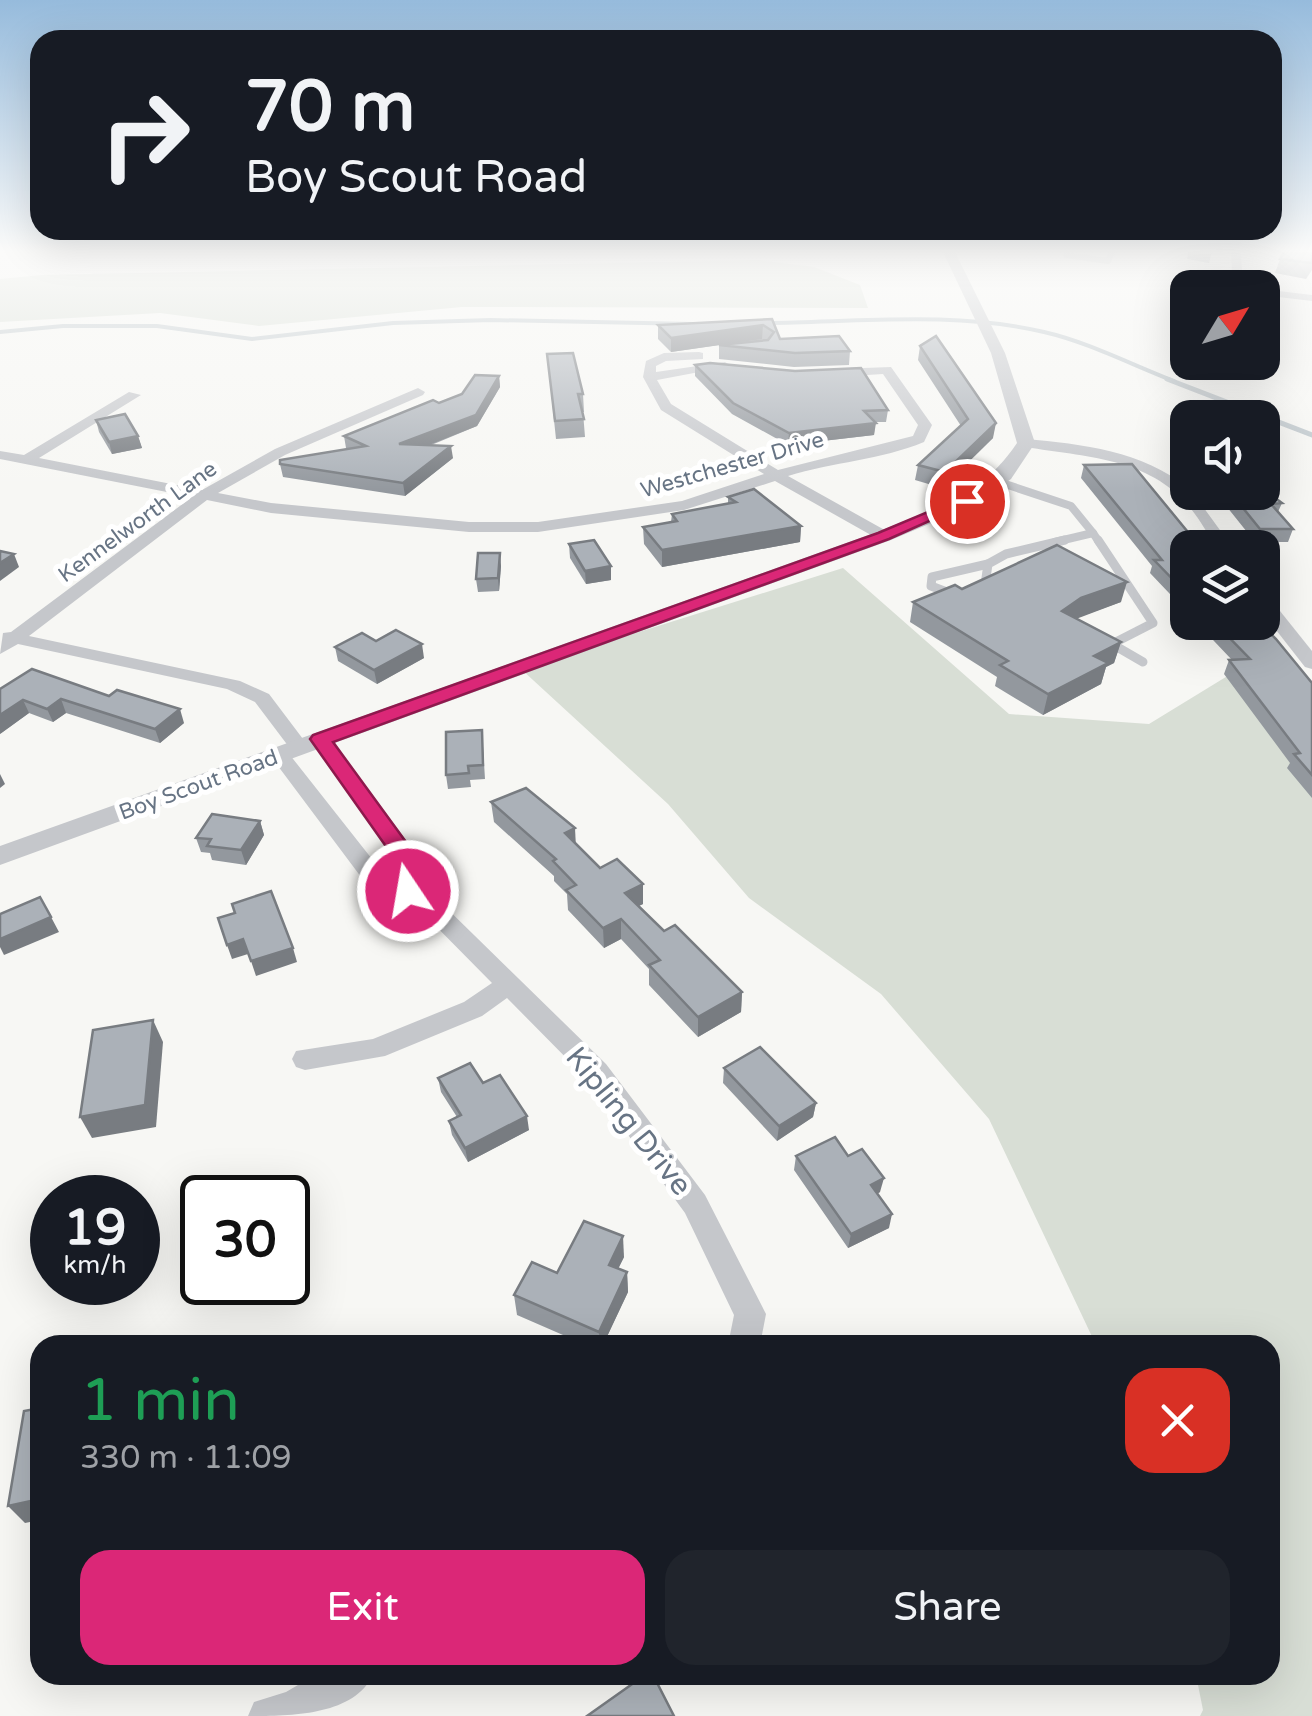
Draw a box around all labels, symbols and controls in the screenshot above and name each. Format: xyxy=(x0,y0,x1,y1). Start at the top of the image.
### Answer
text: 70 m xyxy=(245,66,415,150)
icon: right xyxy=(80,70,210,200)
text: Boy Scout Road xyxy=(245,151,587,205)
north arrow xyxy=(1170,270,1280,380)
map controls xyxy=(1170,270,1280,640)
button: sound xyxy=(1170,400,1280,510)
street label: Westchester Drive xyxy=(638,426,827,504)
street label: Kennelworth Lane xyxy=(53,456,222,588)
pin xyxy=(925,459,1010,544)
icon: arrive xyxy=(940,474,995,529)
button: layers xyxy=(1170,530,1280,640)
street label: Boy Scout Road xyxy=(115,744,281,826)
position arrow xyxy=(356,839,460,943)
street label: Kipling Drive xyxy=(557,1040,700,1203)
speed limit sign: 30 xyxy=(180,1175,310,1305)
text: 19 xyxy=(64,1198,126,1258)
text: km/h xyxy=(64,1250,126,1280)
text: 1 min xyxy=(80,1365,240,1437)
button: close xyxy=(1125,1368,1230,1473)
text: 330 m · 11:09 xyxy=(80,1439,292,1477)
button: Exit xyxy=(80,1550,645,1665)
button: Share xyxy=(665,1550,1230,1665)

